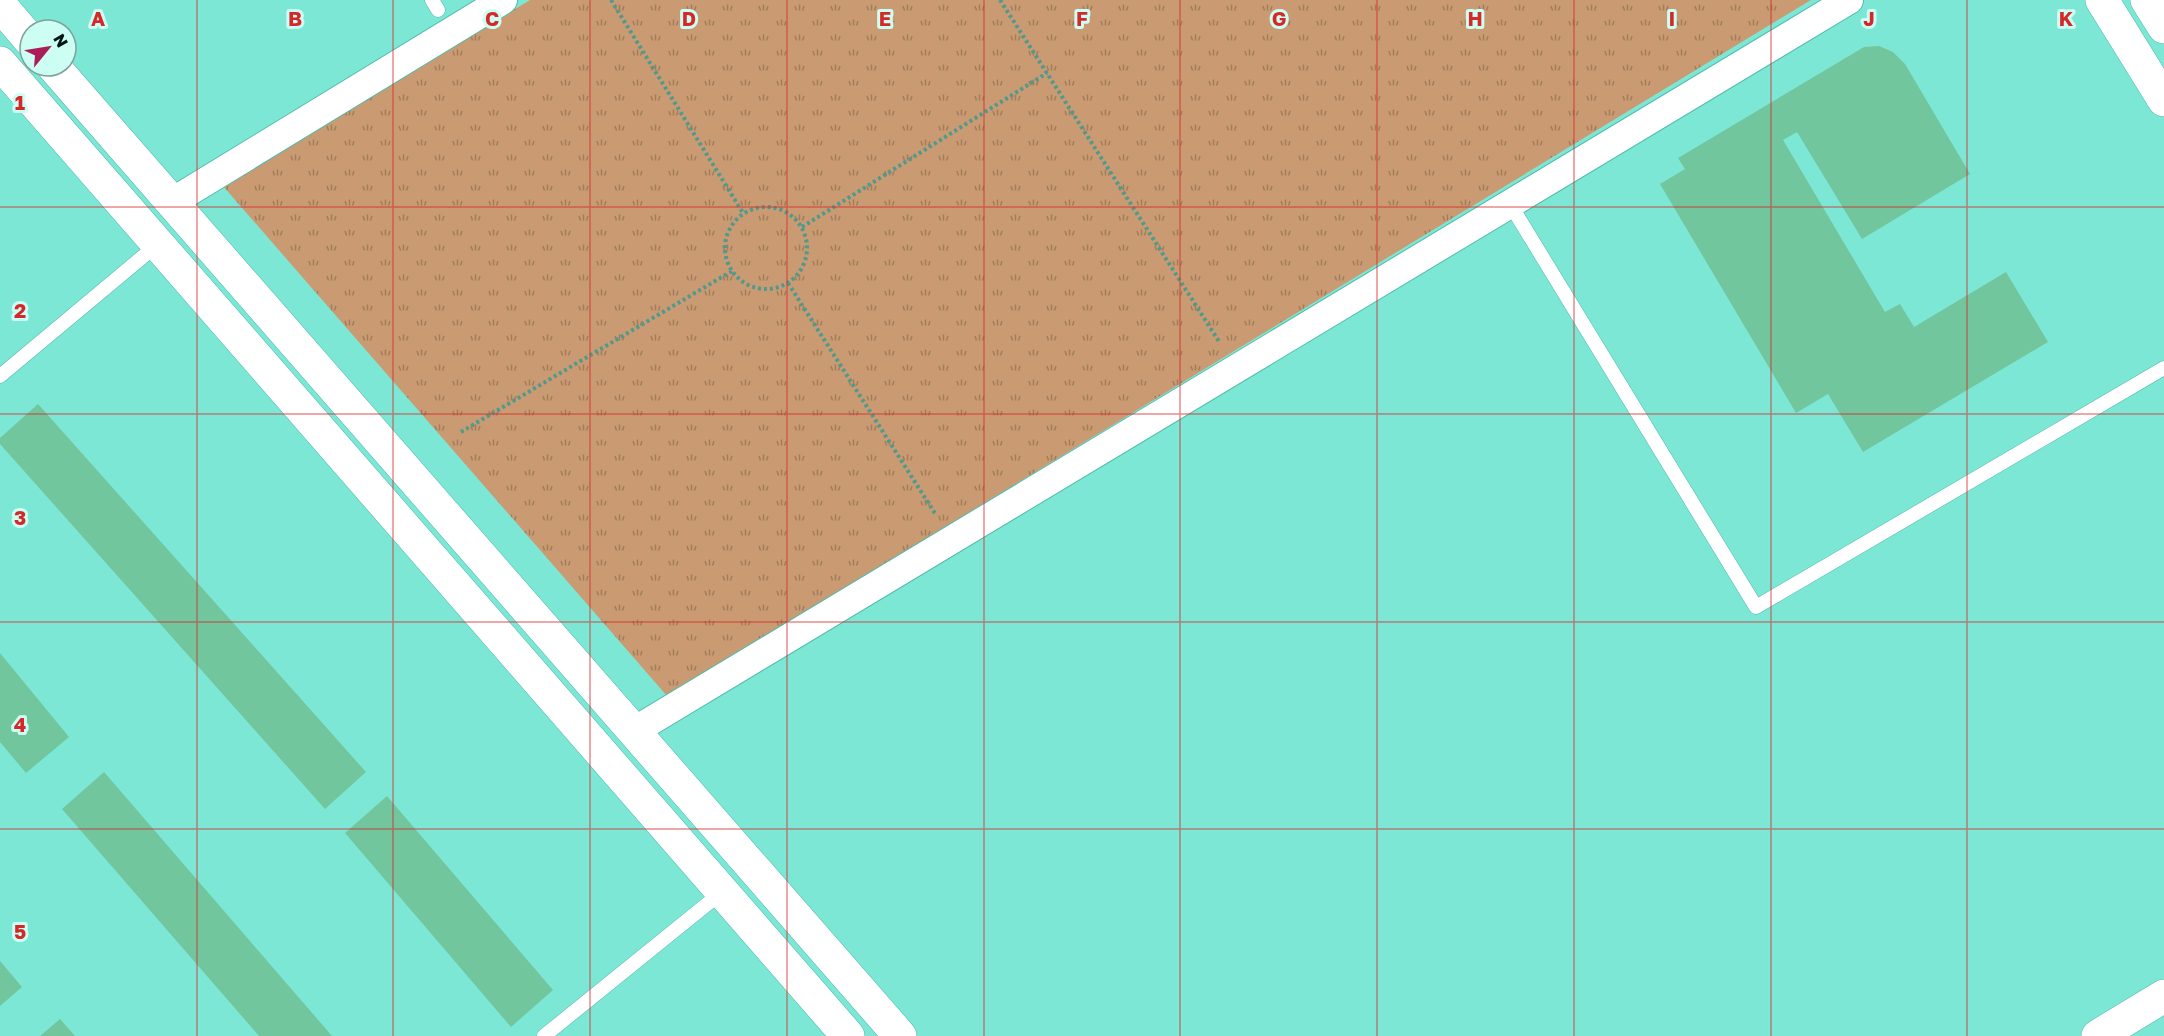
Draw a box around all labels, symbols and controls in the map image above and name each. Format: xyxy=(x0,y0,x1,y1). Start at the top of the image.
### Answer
text: A xyxy=(91,6,105,30)
text: B xyxy=(288,6,302,30)
text: C xyxy=(485,6,499,30)
text: D xyxy=(682,6,696,30)
text: E xyxy=(879,6,891,30)
text: F xyxy=(1076,6,1088,30)
text: G xyxy=(1272,6,1286,30)
text: H xyxy=(1467,6,1483,30)
text: I xyxy=(1669,6,1675,30)
text: J xyxy=(1863,6,1875,30)
text: K xyxy=(2059,6,2074,30)
north arrow xyxy=(18,18,78,78)
text: N xyxy=(49,30,73,51)
text: 1 xyxy=(15,90,25,114)
text: 2 xyxy=(14,298,26,322)
text: 3 xyxy=(14,505,26,529)
text: 4 xyxy=(14,712,26,736)
text: 5 xyxy=(14,919,26,943)

